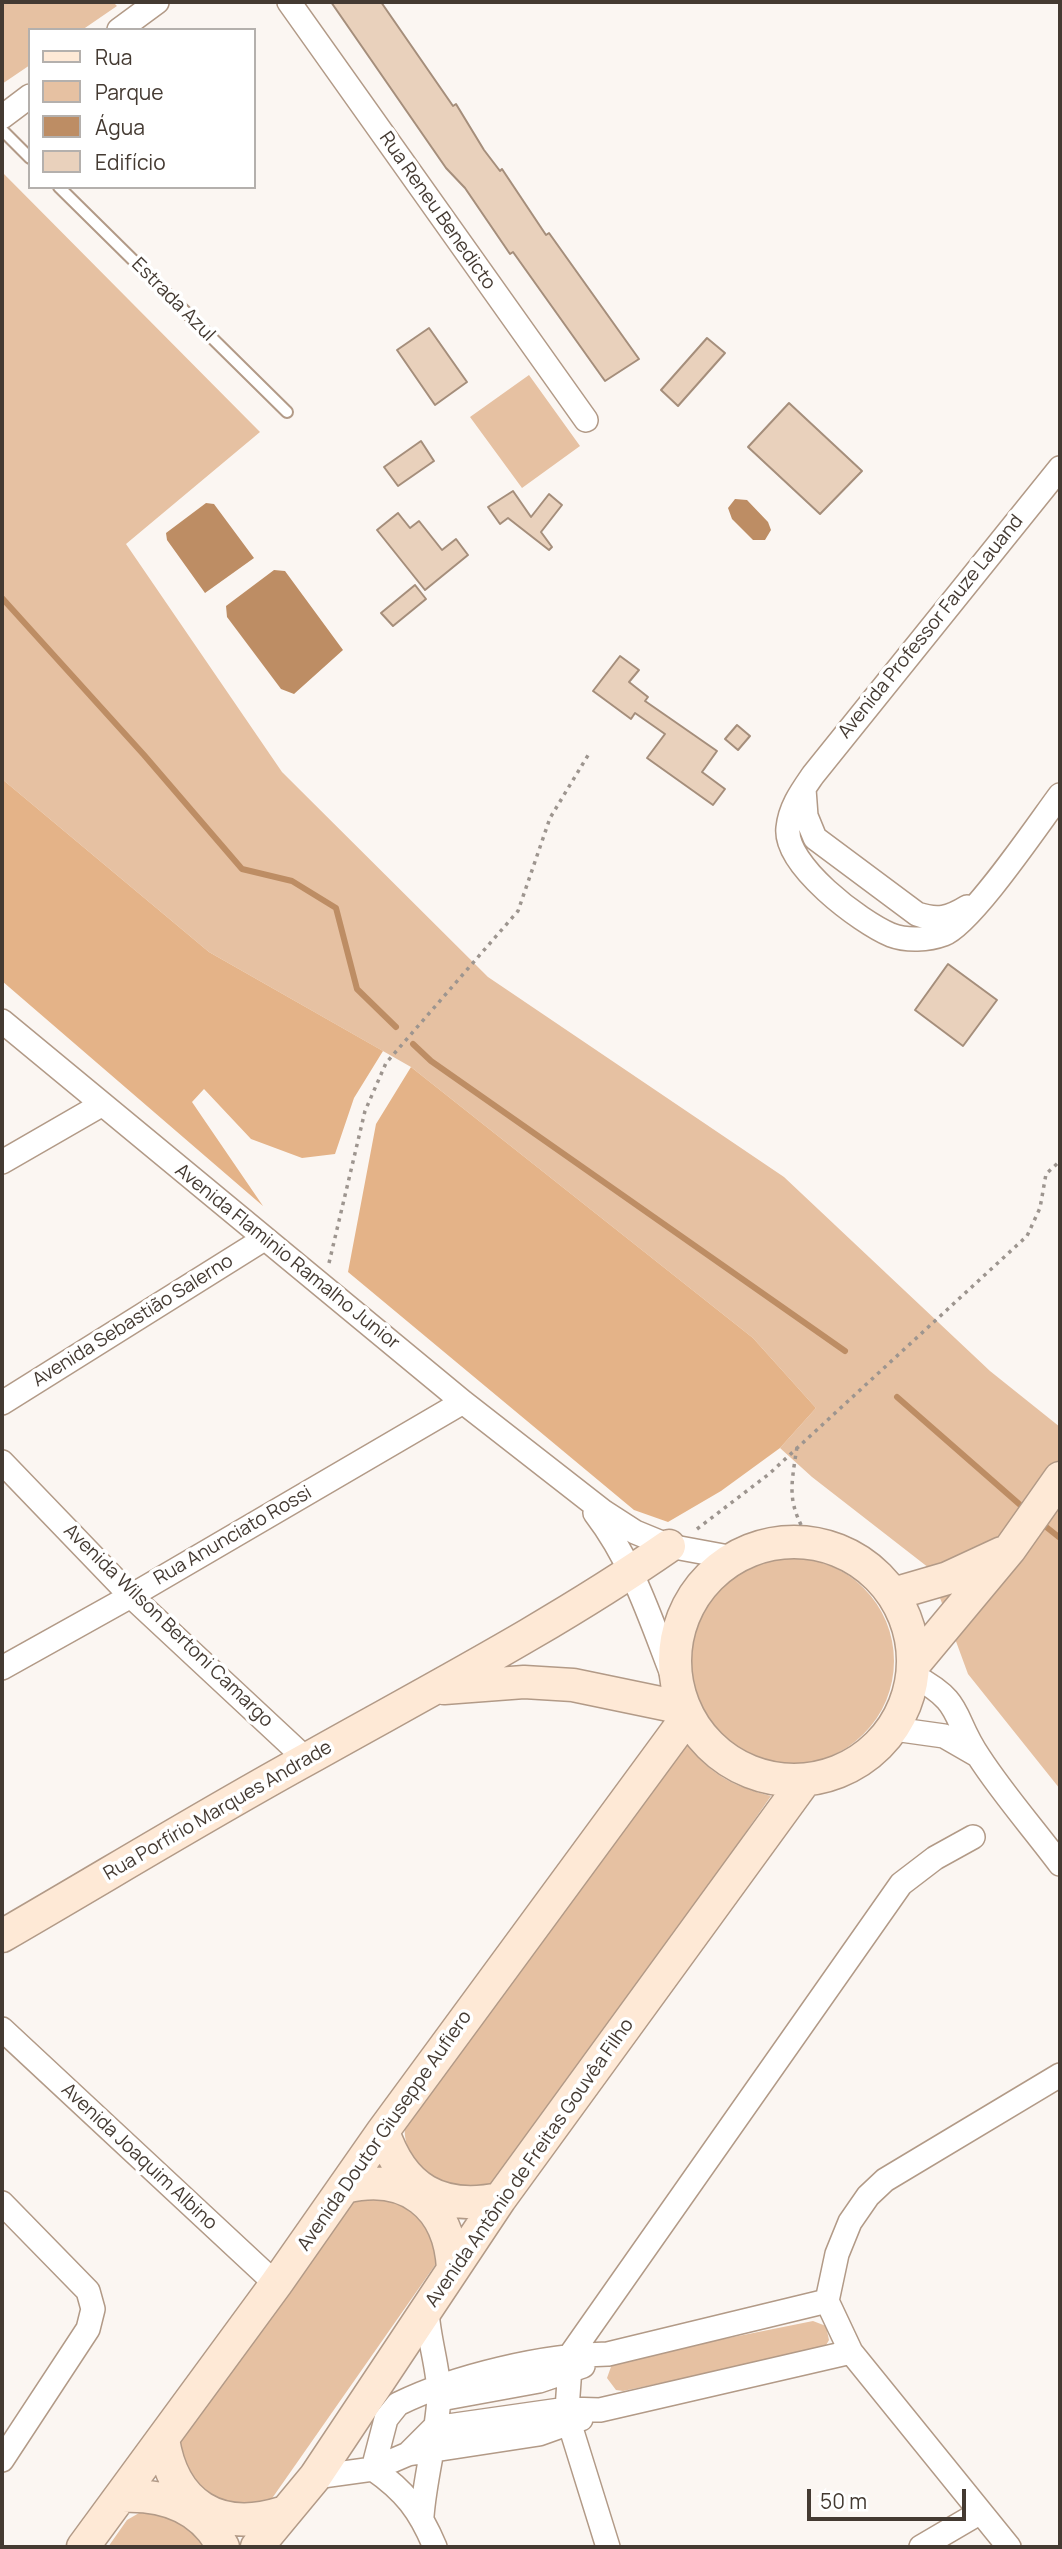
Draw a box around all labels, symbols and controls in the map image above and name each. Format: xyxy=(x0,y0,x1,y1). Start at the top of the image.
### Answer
legend xyxy=(28,28,256,189)
text: Rua xyxy=(95,43,132,71)
text: Parque xyxy=(95,78,164,106)
text: Água xyxy=(95,113,145,141)
street label: Rua Reneu Benedicto xyxy=(374,128,500,294)
text: Edifício xyxy=(95,148,166,176)
street label: Estrada Azul xyxy=(126,253,220,347)
street label: Avenida Professor Fauze Lauand xyxy=(834,511,1028,743)
street label: Avenida Flaminio Ramalho Junior xyxy=(170,1159,404,1355)
street label: Avenida Sebastião Salerno xyxy=(29,1250,237,1392)
street label: Rua Anunciato Rossi xyxy=(150,1482,316,1590)
street label: Avenida Wilson Bertoni Camargo xyxy=(58,1520,278,1732)
street label: Rua Porfírio Marques Andrade xyxy=(100,1736,336,1886)
street label: Avenida Doutor Giuseppe Aufiero xyxy=(293,2006,477,2256)
street label: Avenida Antônio de Freitas Gouvêa Filho xyxy=(421,2014,639,2312)
street label: Avenida Joaquim Albino xyxy=(56,2079,222,2235)
scale bar xyxy=(810,2476,969,2520)
text: 50 m xyxy=(820,2487,867,2515)

